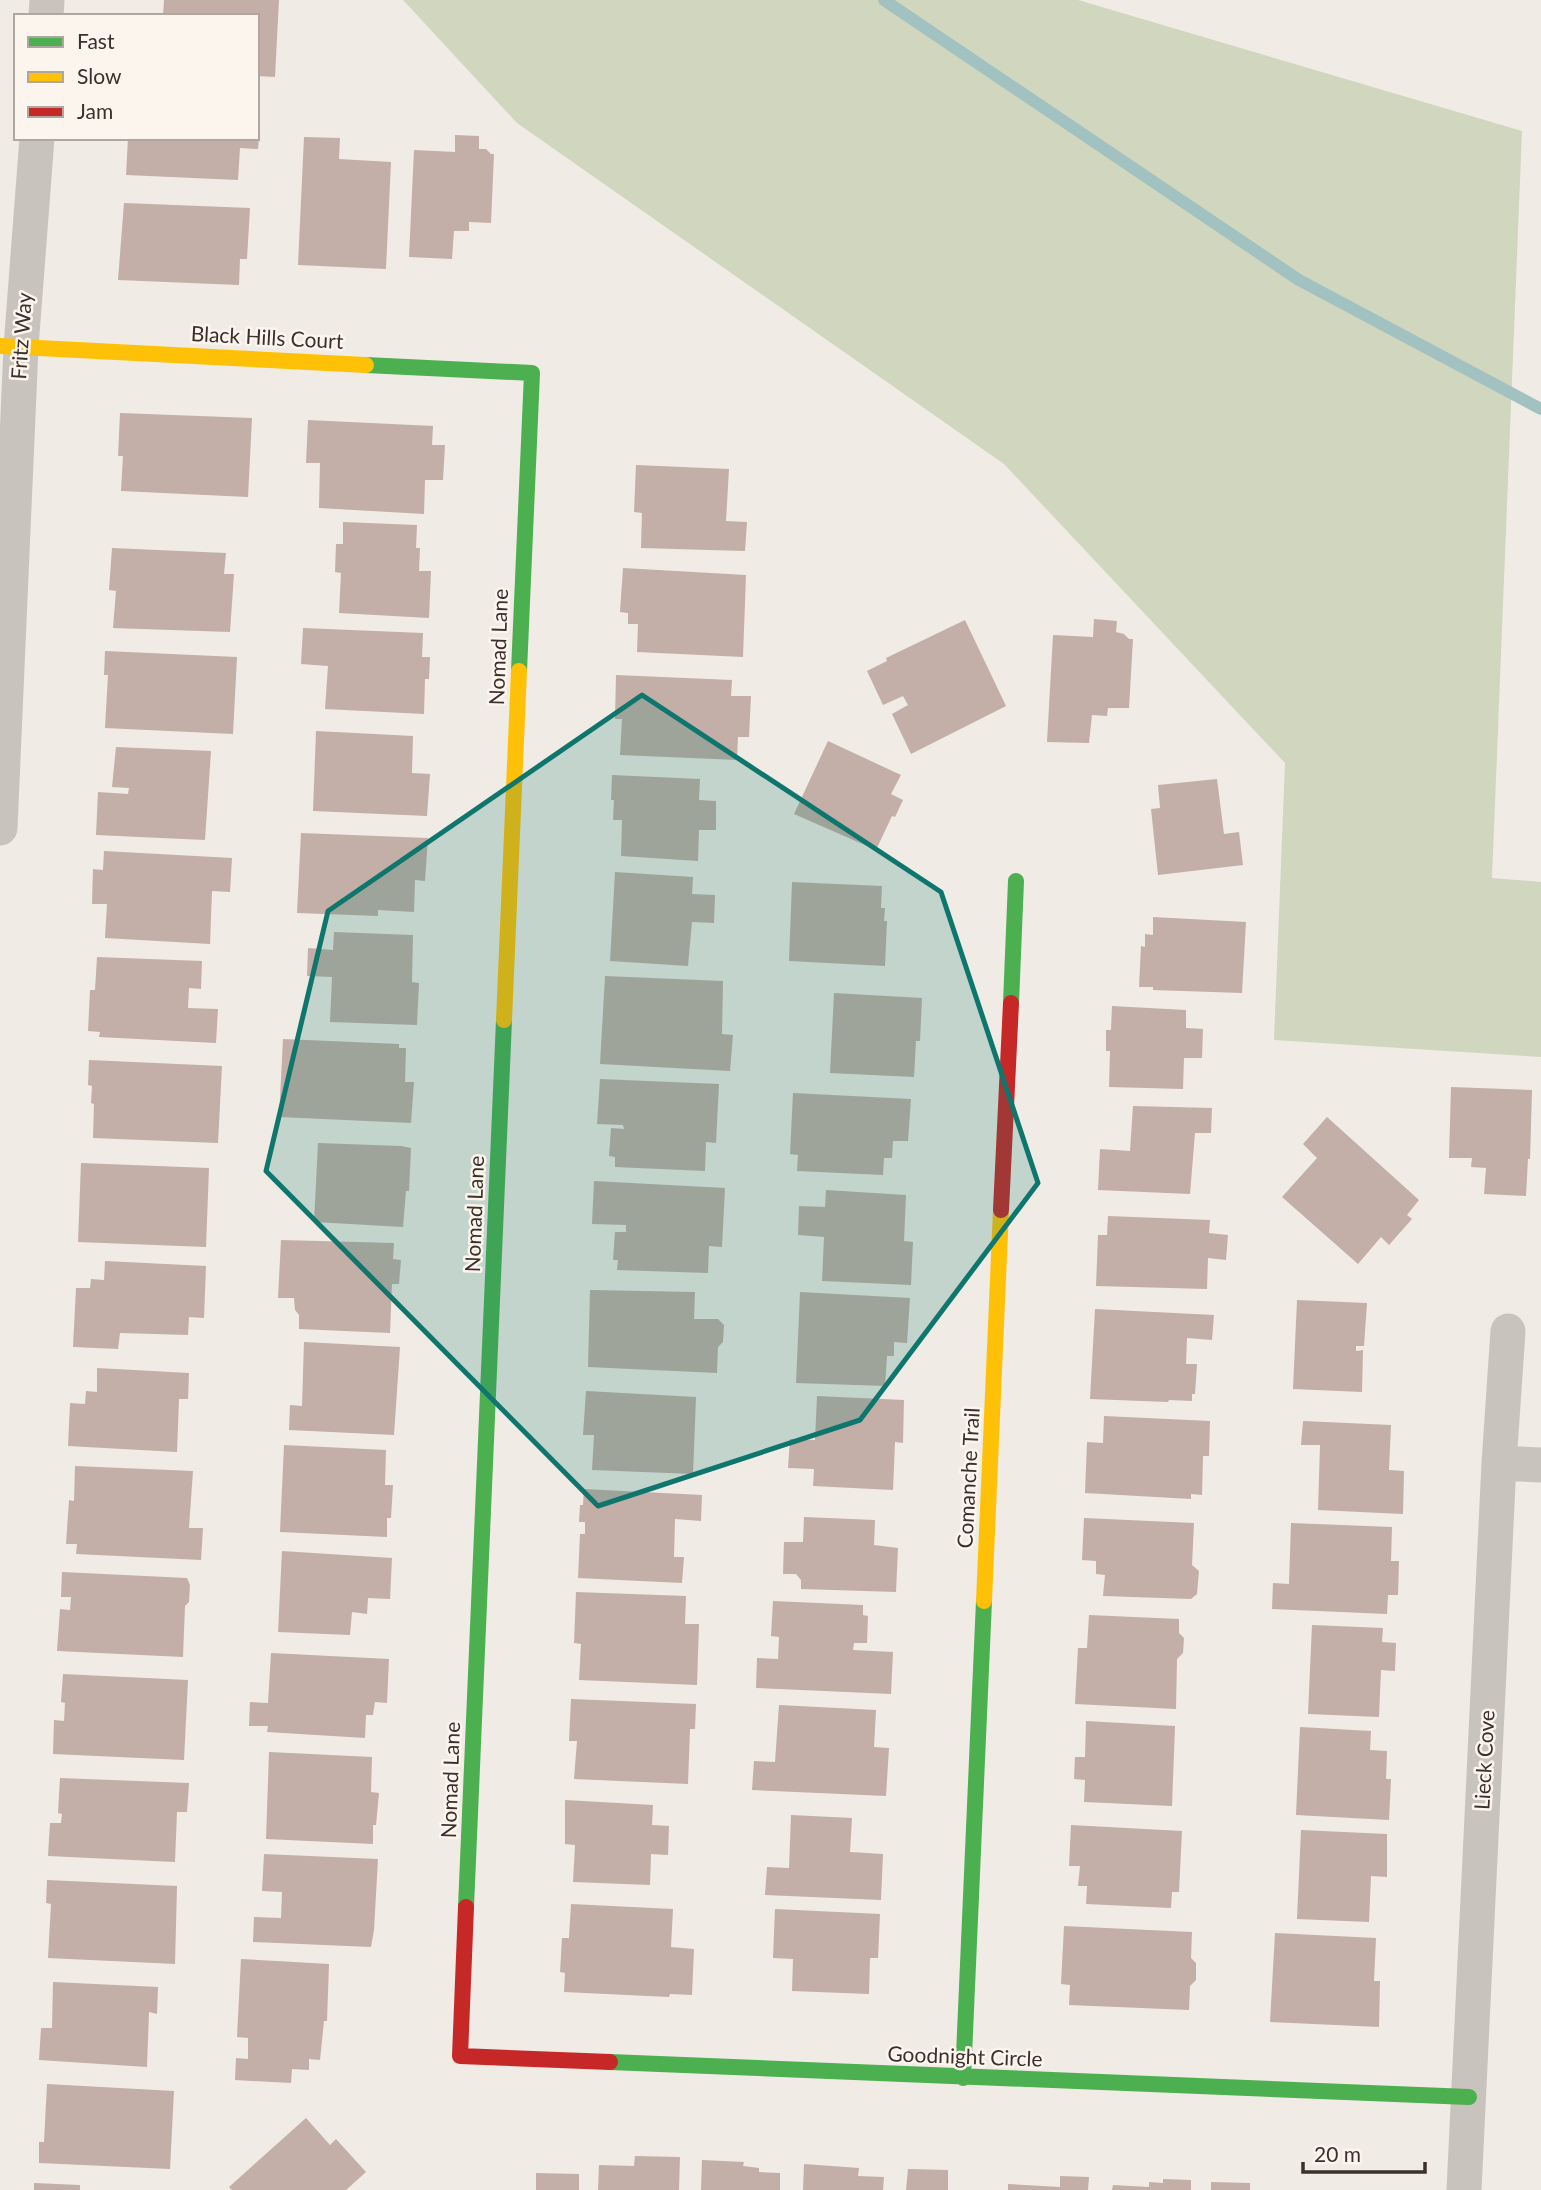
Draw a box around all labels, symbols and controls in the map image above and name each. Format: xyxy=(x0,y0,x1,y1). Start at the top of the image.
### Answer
legend xyxy=(14,14,259,140)
text: Fast xyxy=(77,28,115,53)
text: Slow xyxy=(77,63,122,88)
text: Jam xyxy=(77,98,113,123)
street label: Fritz Way xyxy=(5,291,36,380)
street label: Black Hills Court xyxy=(190,320,344,353)
street label: Nomad Lane xyxy=(483,588,512,706)
street label: Nomad Lane xyxy=(459,1155,488,1273)
street label: Comanche Trail xyxy=(951,1407,984,1549)
street label: Lieck Cove xyxy=(1468,1709,1499,1811)
street label: Nomad Lane xyxy=(435,1721,464,1839)
street label: Goodnight Circle xyxy=(887,2040,1043,2071)
scale bar xyxy=(1303,2130,1426,2174)
text: 20 m xyxy=(1314,2141,1361,2166)

